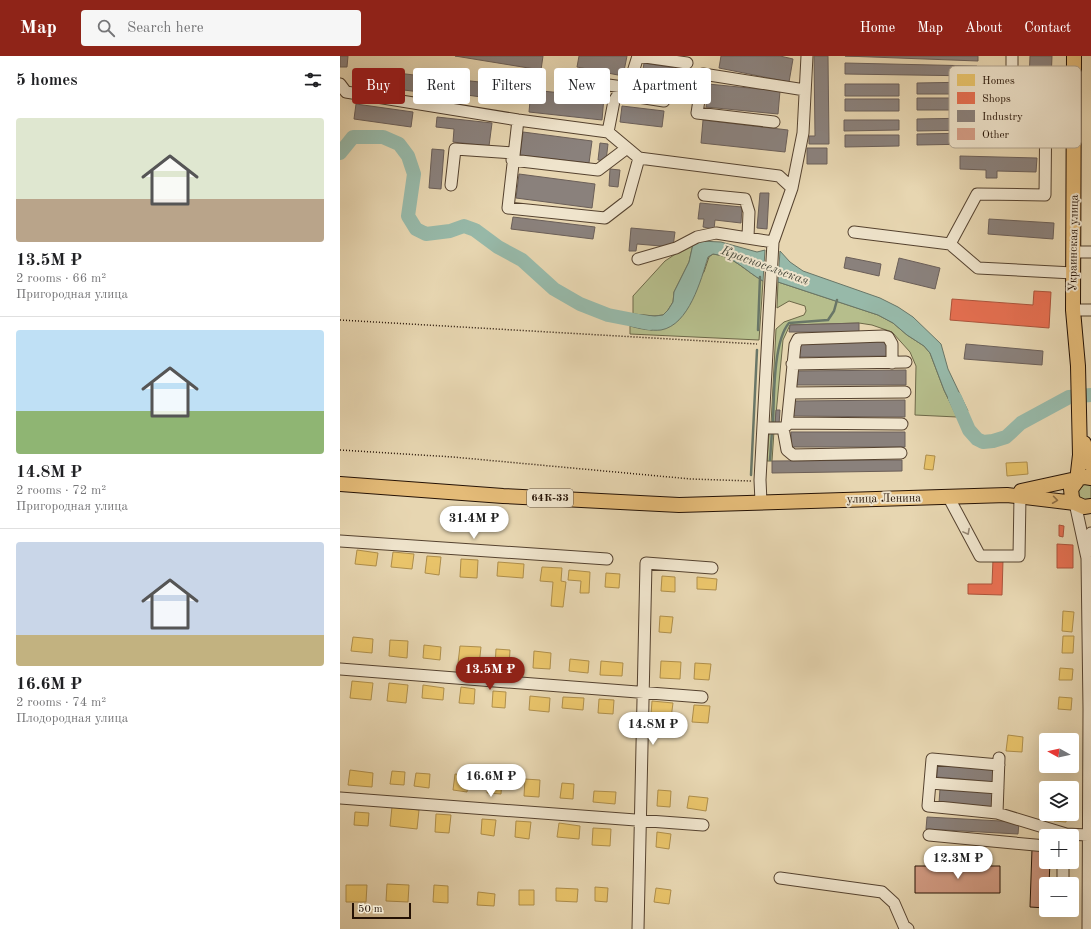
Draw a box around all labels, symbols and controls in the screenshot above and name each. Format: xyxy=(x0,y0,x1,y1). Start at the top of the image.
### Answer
search box xyxy=(81,10,361,46)
icon: search xyxy=(95,17,117,39)
text: Map xyxy=(20,19,57,38)
text: Search here xyxy=(127,21,204,36)
text: Home xyxy=(860,21,895,35)
text: Map xyxy=(917,21,943,35)
text: About xyxy=(965,21,1002,35)
text: Contact xyxy=(1024,21,1071,35)
legend xyxy=(949,66,1081,148)
chip: Buy xyxy=(352,68,405,104)
chip: Rent xyxy=(413,68,470,104)
chip: Filters xyxy=(478,68,546,104)
chip: New xyxy=(554,68,610,104)
chip: Apartment xyxy=(618,68,711,104)
icon: filters xyxy=(302,69,324,91)
text: 5 homes xyxy=(16,72,78,89)
text: Homes xyxy=(982,76,1015,87)
text: Shops xyxy=(982,94,1011,105)
text: Industry xyxy=(982,112,1023,123)
text: Other xyxy=(982,130,1010,141)
icon: home xyxy=(134,144,206,216)
street label: Украинская улица xyxy=(1067,194,1081,292)
water label: Красносельская xyxy=(718,244,811,288)
text: 13.5M ₽ xyxy=(16,252,82,269)
text: 2 rooms · 66 m² xyxy=(16,272,106,285)
text: Пригородная улица xyxy=(16,288,128,301)
icon: home xyxy=(134,356,206,428)
text: 14.8M ₽ xyxy=(16,464,82,481)
text: 2 rooms · 72 m² xyxy=(16,484,106,497)
road number: 64К-33 xyxy=(527,489,573,507)
street label: улица Ленина xyxy=(847,492,921,506)
one-way arrow xyxy=(1052,495,1058,504)
text: Пригородная улица xyxy=(16,500,128,513)
pin: 31.4M ₽ xyxy=(437,506,511,540)
text: 31.4M ₽ xyxy=(449,512,499,525)
one-way arrow xyxy=(963,528,970,536)
icon: home xyxy=(134,568,206,640)
pin: 13.5M ₽ xyxy=(453,657,527,691)
text: 13.5M ₽ xyxy=(465,663,515,676)
text: 16.6M ₽ xyxy=(16,676,82,693)
text: 2 rooms · 74 m² xyxy=(16,696,106,709)
text: Плодородная улица xyxy=(16,712,128,725)
pin: 14.8M ₽ xyxy=(616,712,690,746)
text: 14.8M ₽ xyxy=(628,718,678,731)
north arrow xyxy=(1039,733,1079,773)
map controls xyxy=(1039,733,1079,917)
pin: 16.6M ₽ xyxy=(454,764,528,798)
text: 16.6M ₽ xyxy=(466,770,516,783)
button: layers xyxy=(1039,781,1079,821)
button: + xyxy=(1039,829,1079,869)
pin: 12.3M ₽ xyxy=(921,846,995,880)
text: 12.3M ₽ xyxy=(933,852,983,865)
button: − xyxy=(1039,877,1079,917)
scale bar xyxy=(352,901,411,920)
text: 50 m xyxy=(358,904,383,915)

